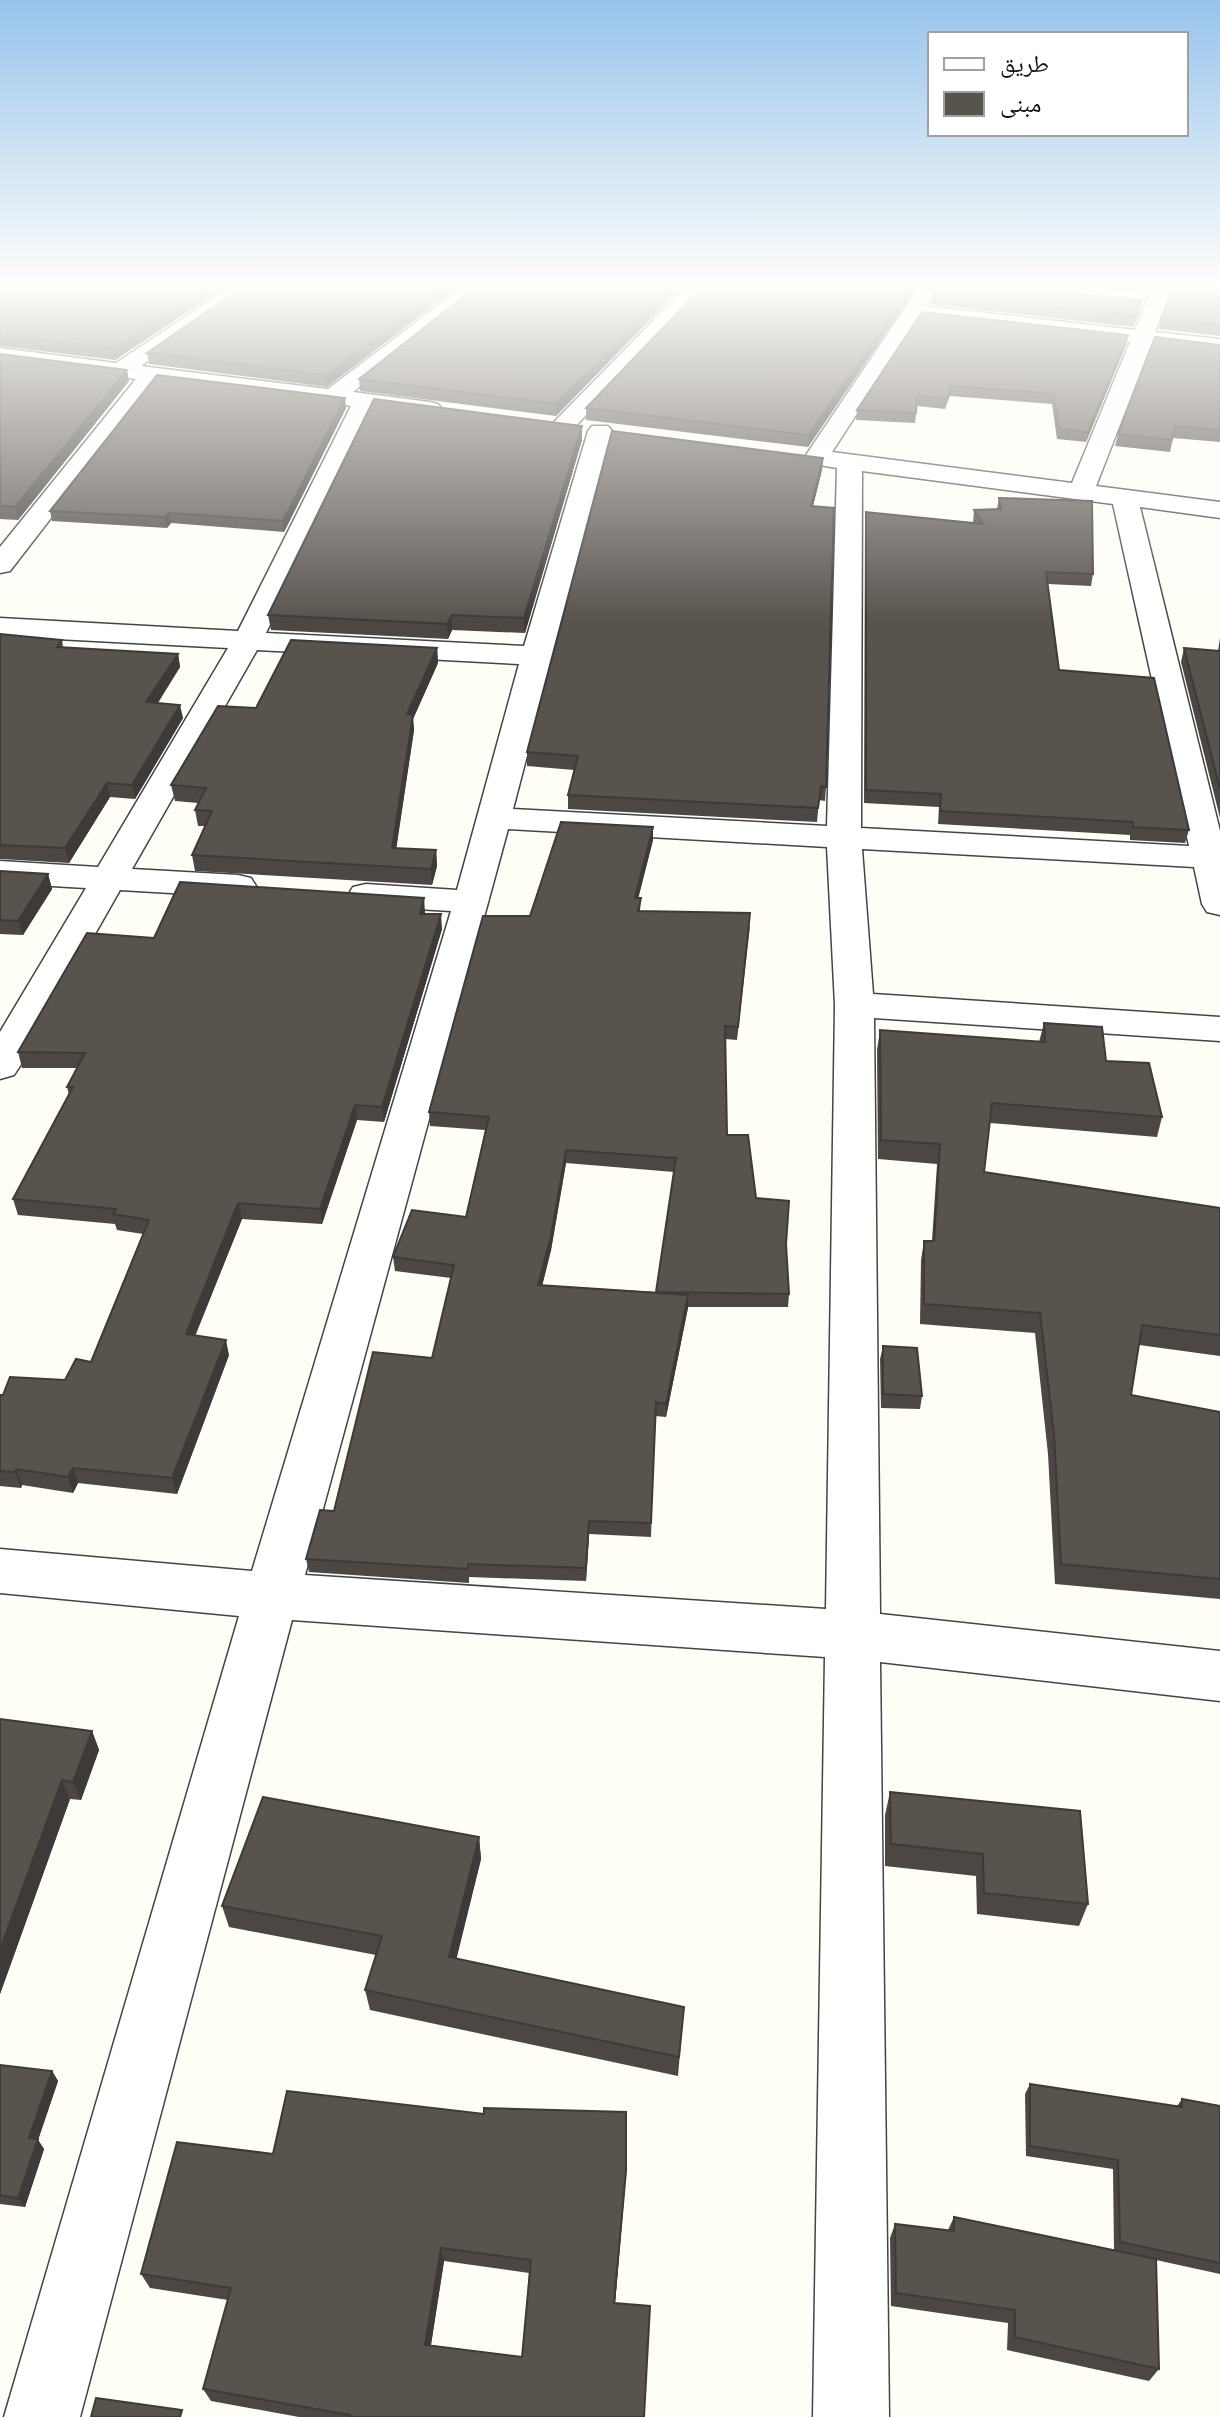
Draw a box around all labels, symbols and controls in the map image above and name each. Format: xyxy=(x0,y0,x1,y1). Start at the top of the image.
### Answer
legend xyxy=(928,32,1188,136)
text: طريق xyxy=(1000,50,1049,78)
text: مبنى xyxy=(1000,90,1041,118)

